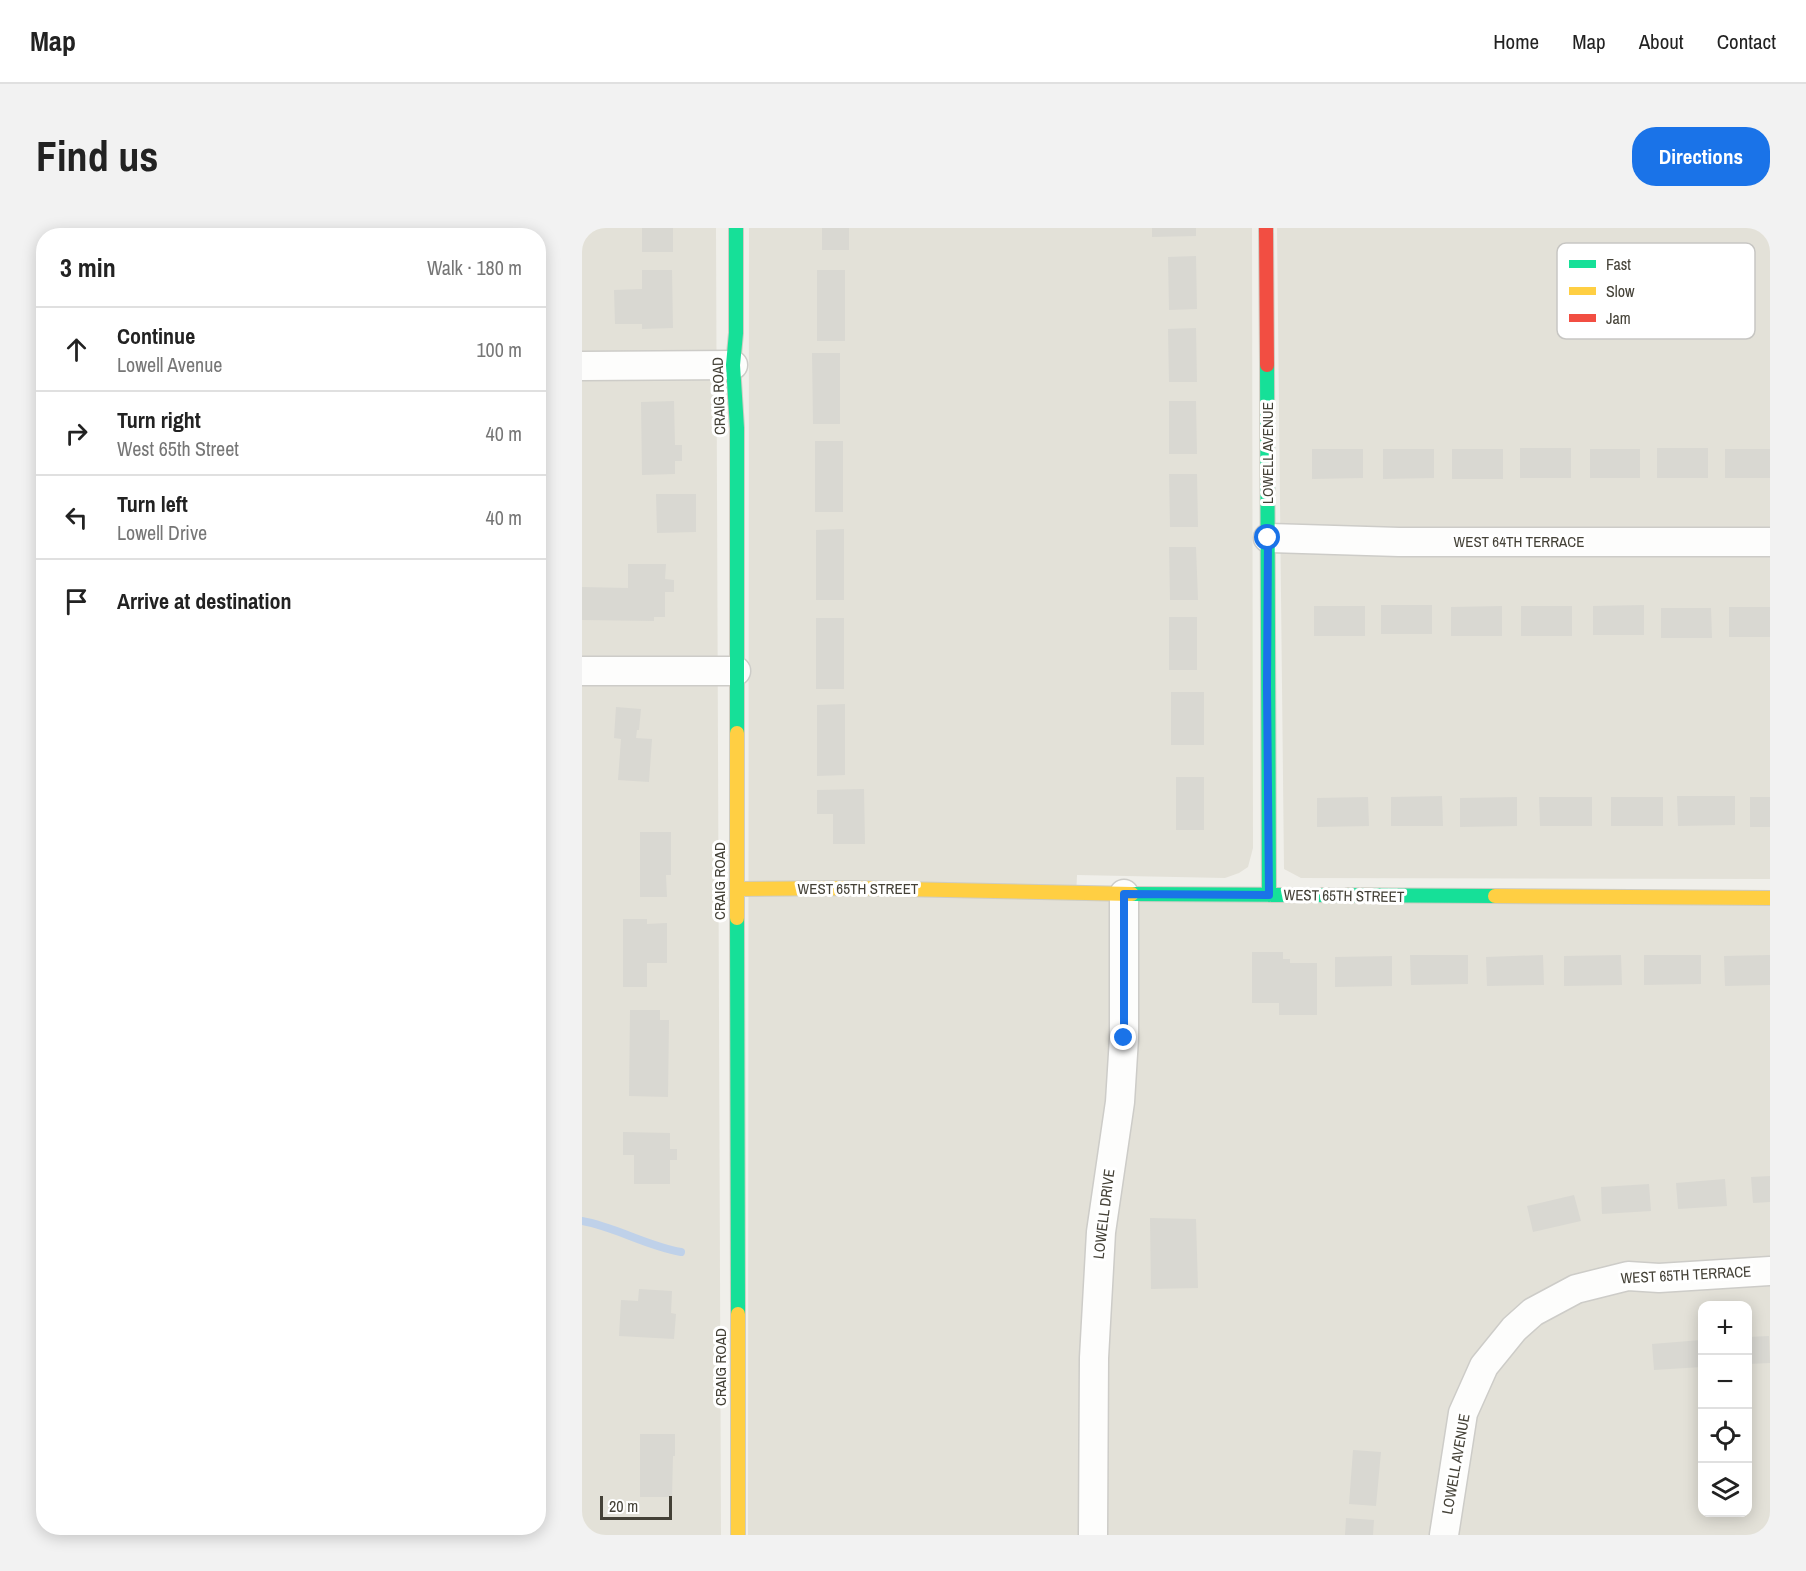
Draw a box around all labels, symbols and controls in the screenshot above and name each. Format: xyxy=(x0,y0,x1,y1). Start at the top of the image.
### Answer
text: Map xyxy=(30,22,76,60)
text: Home xyxy=(1493,27,1539,56)
text: Map xyxy=(1572,27,1606,56)
text: About xyxy=(1639,27,1684,56)
text: Contact xyxy=(1717,27,1776,56)
button: Directions xyxy=(1632,127,1770,186)
text: Find us xyxy=(36,128,158,184)
legend xyxy=(1557,243,1755,339)
text: 3 min xyxy=(60,250,116,285)
text: Fast xyxy=(1606,253,1631,275)
text: Walk · 180 m xyxy=(427,254,522,281)
text: Slow xyxy=(1606,280,1635,302)
text: Jam xyxy=(1606,307,1631,329)
text: Continue xyxy=(117,321,195,351)
icon: ahead xyxy=(60,333,93,366)
text: 100 m xyxy=(476,336,522,363)
text: Lowell Avenue xyxy=(117,351,222,378)
street label: CRAIG ROAD xyxy=(707,357,730,435)
street label: LOWELL AVENUE xyxy=(1257,402,1278,504)
text: Turn right xyxy=(117,405,201,435)
icon: right xyxy=(60,417,93,450)
text: 40 m xyxy=(486,420,522,447)
text: West 65th Street xyxy=(117,435,239,462)
text: Turn left xyxy=(117,489,188,519)
icon: left xyxy=(60,501,93,534)
text: 40 m xyxy=(486,504,522,531)
text: Lowell Drive xyxy=(117,519,207,546)
route start xyxy=(1254,524,1280,550)
street label: WEST 64TH TERRACE xyxy=(1454,531,1584,552)
icon: arrive xyxy=(60,585,93,618)
text: Arrive at destination xyxy=(117,586,291,616)
street label: CRAIG ROAD xyxy=(709,842,730,920)
street label: WEST 65TH STREET xyxy=(798,878,919,899)
street label: WEST 65TH STREET xyxy=(1283,884,1405,907)
route end xyxy=(1110,1024,1136,1050)
street label: LOWELL DRIVE xyxy=(1088,1168,1119,1260)
street label: WEST 65TH TERRACE xyxy=(1620,1261,1752,1288)
map controls xyxy=(1698,1301,1752,1517)
button: + xyxy=(1698,1301,1752,1355)
street label: CRAIG ROAD xyxy=(710,1328,731,1406)
button: − xyxy=(1698,1355,1752,1409)
button: locate xyxy=(1698,1409,1752,1463)
street label: LOWELL AVENUE xyxy=(1436,1412,1475,1516)
button: layers xyxy=(1698,1463,1752,1517)
scale bar xyxy=(600,1493,672,1520)
text: 20 m xyxy=(609,1495,638,1517)

